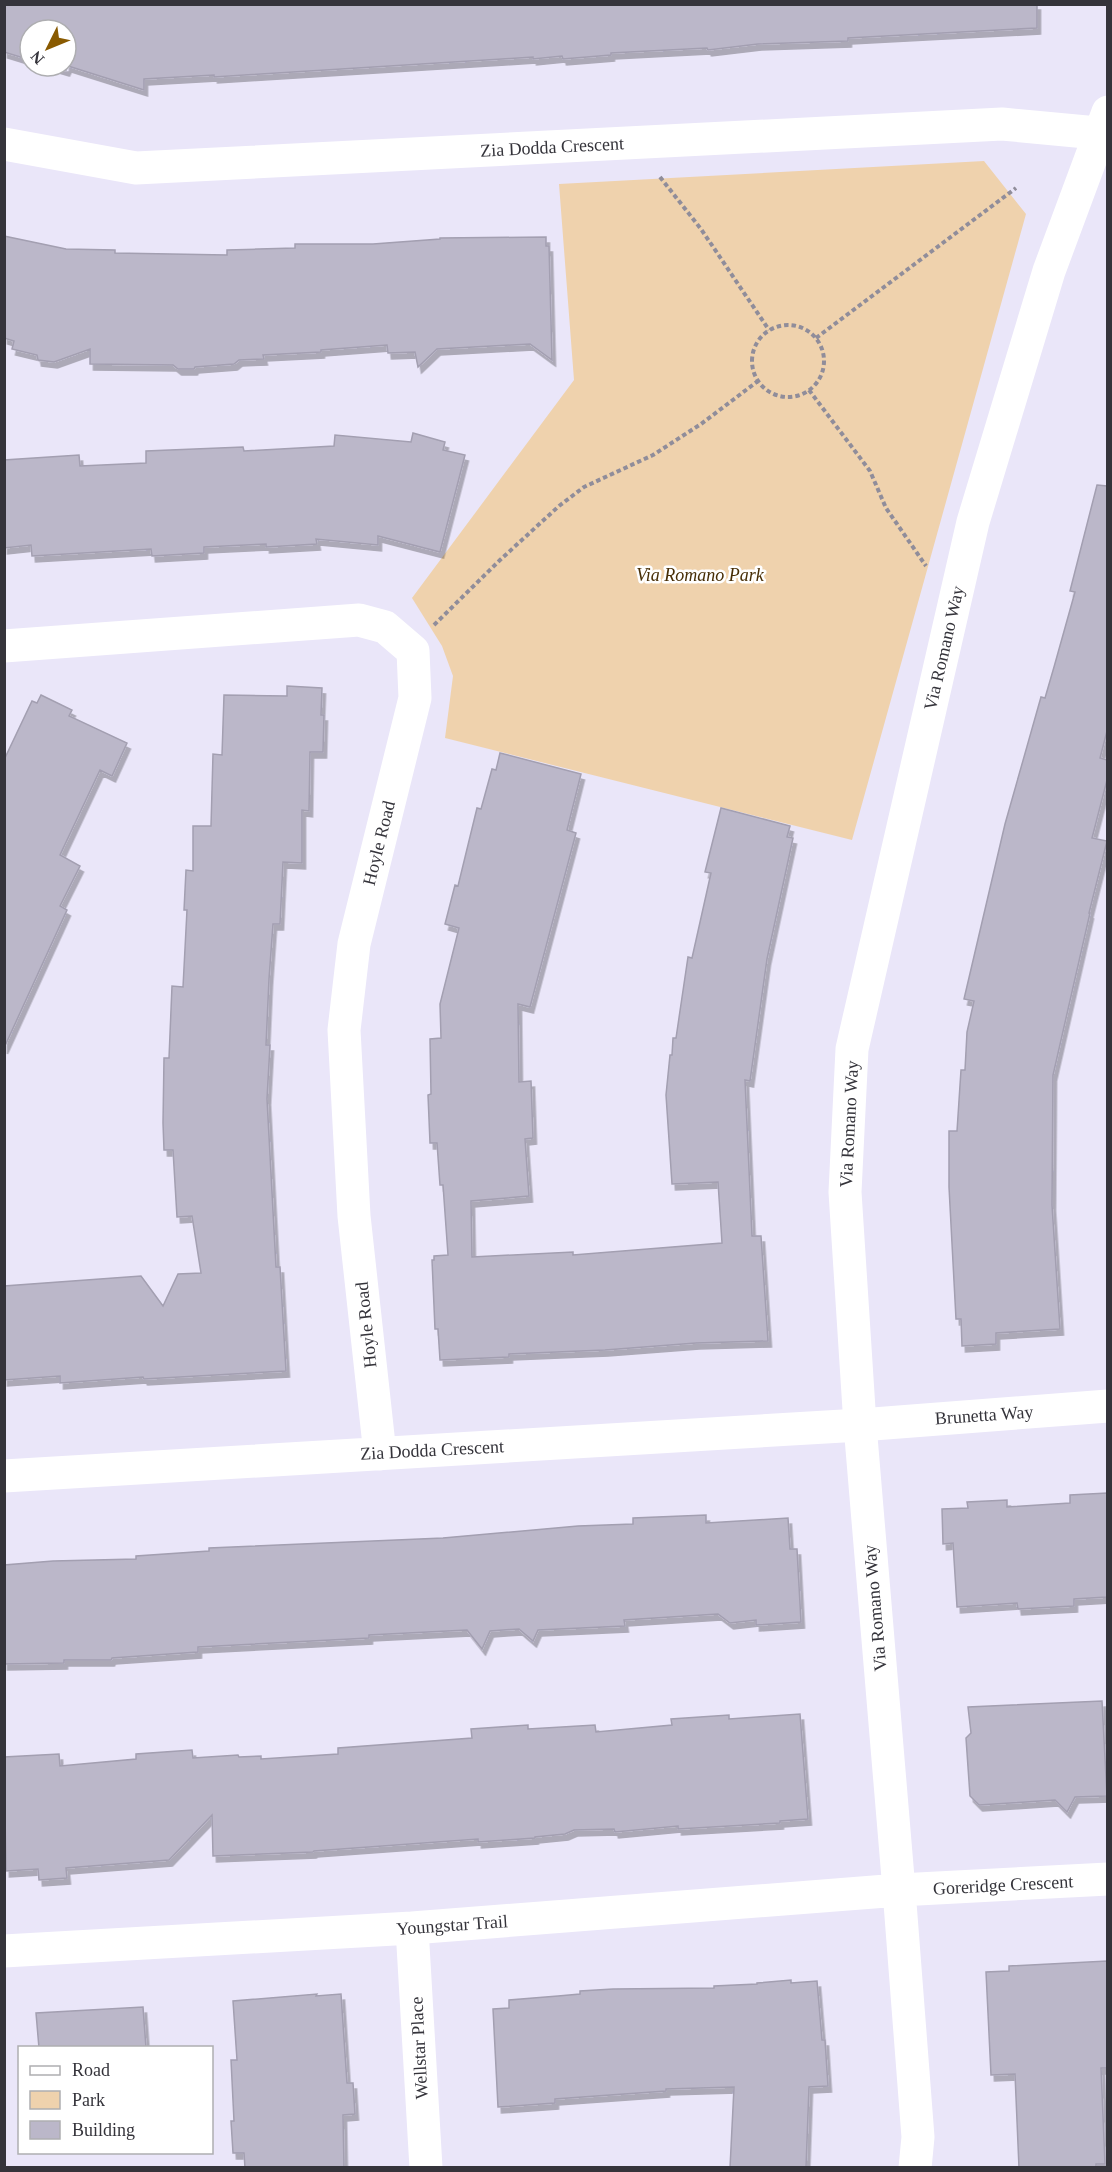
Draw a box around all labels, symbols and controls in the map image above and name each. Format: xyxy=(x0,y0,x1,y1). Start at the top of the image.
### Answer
north arrow xyxy=(18,18,78,78)
text: N xyxy=(27,48,48,68)
street label: Zia Dodda Crescent xyxy=(480,133,624,161)
park label: Via Romano Park xyxy=(636,565,765,585)
street label: Via Romano Way xyxy=(920,584,968,712)
street label: Hoyle Road xyxy=(359,799,399,887)
street label: Via Romano Way xyxy=(836,1060,862,1188)
street label: Hoyle Road xyxy=(352,1281,380,1369)
street label: Brunetta Way xyxy=(934,1402,1034,1428)
street label: Zia Dodda Crescent xyxy=(360,1436,504,1464)
street label: Via Romano Way xyxy=(859,1544,891,1672)
street label: Goreridge Crescent xyxy=(932,1871,1074,1899)
street label: Youngstar Trail xyxy=(396,1911,508,1939)
street label: Wellstar Place xyxy=(406,1996,432,2100)
legend xyxy=(18,2046,213,2154)
text: Road xyxy=(72,2060,110,2080)
text: Park xyxy=(72,2090,105,2110)
text: Building xyxy=(72,2120,135,2140)

